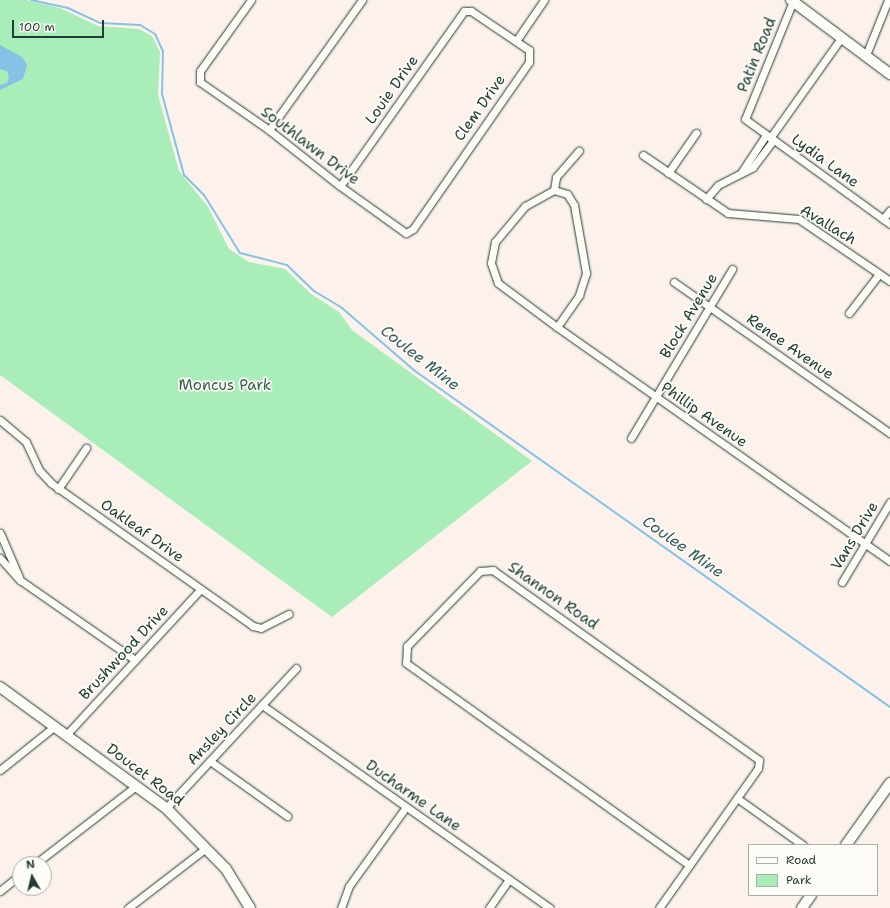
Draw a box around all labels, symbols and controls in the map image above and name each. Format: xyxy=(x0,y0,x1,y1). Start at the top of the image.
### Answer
scale bar xyxy=(14,12,106,38)
street label: Patin Road xyxy=(734,15,780,95)
text: 100 m xyxy=(19,19,55,35)
street label: Louie Drive xyxy=(362,52,422,128)
street label: Clem Drive xyxy=(451,71,509,145)
street label: Southlawn Drive xyxy=(257,103,363,189)
street label: Lydia Lane xyxy=(788,130,862,192)
street label: Avallach xyxy=(797,201,859,249)
street label: Block Avenue xyxy=(656,270,722,362)
street label: Renee Avenue xyxy=(743,310,837,384)
water label: Coulee Mine xyxy=(377,321,463,395)
park label: Moncus Park xyxy=(179,377,271,395)
street label: Phillip Avenue xyxy=(657,379,751,451)
street label: Oakleaf Drive xyxy=(97,496,187,566)
street label: Vans Drive xyxy=(828,499,882,573)
water label: Coulee Mine xyxy=(638,512,728,582)
street label: Shannon Road xyxy=(504,558,602,634)
street label: Brushwood Drive xyxy=(76,602,172,704)
street label: Ansley Circle xyxy=(184,689,260,769)
street label: Doucet Road xyxy=(103,740,187,810)
street label: Ducharme Lane xyxy=(362,756,464,836)
legend xyxy=(748,844,878,896)
text: Road xyxy=(786,852,816,868)
north arrow xyxy=(12,856,52,896)
text: N xyxy=(25,857,36,873)
text: Park xyxy=(786,872,812,888)

